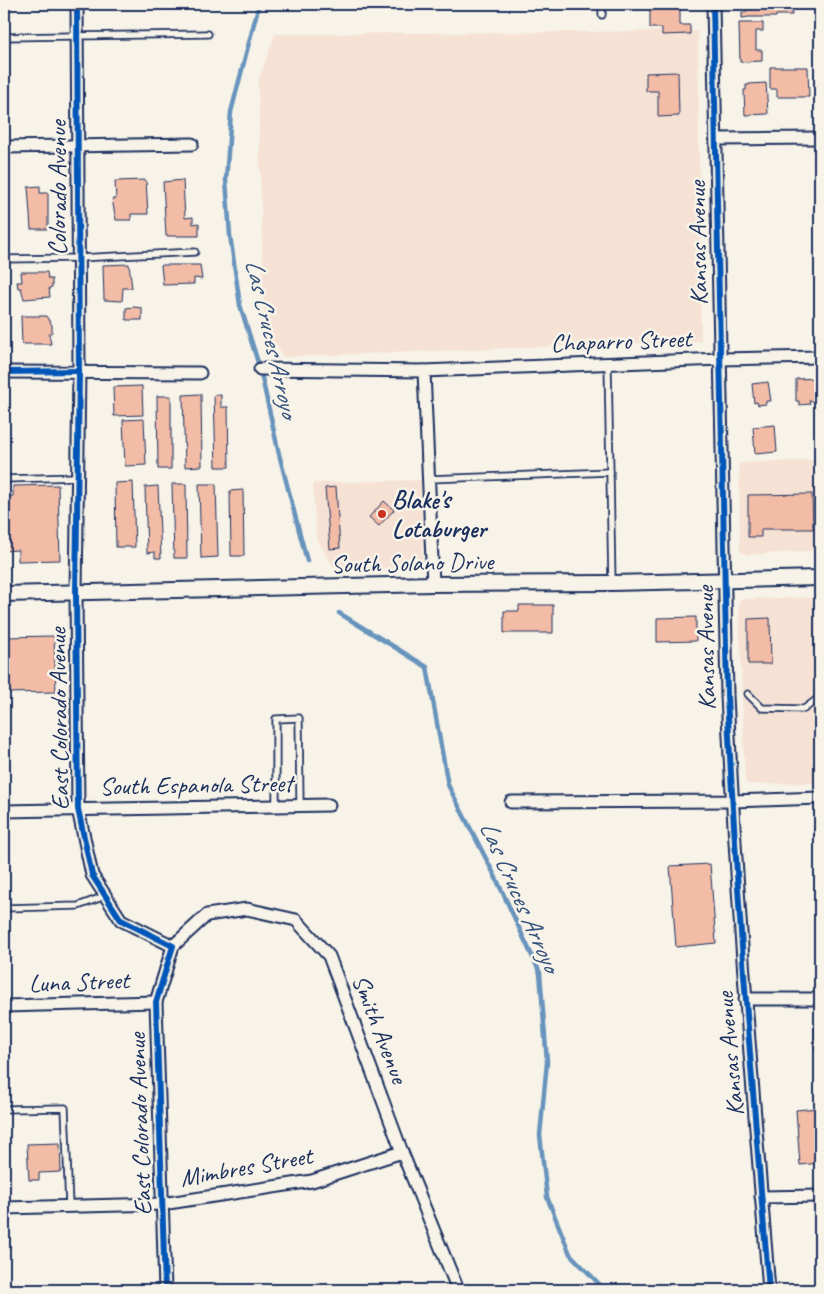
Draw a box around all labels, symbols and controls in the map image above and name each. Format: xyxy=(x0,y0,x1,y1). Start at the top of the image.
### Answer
street label: Colorado Avenue xyxy=(42,119,74,256)
street label: Kansas Avenue xyxy=(681,179,715,305)
water label: Las Cruces Arroyo xyxy=(238,256,307,425)
street label: Chaparro Street xyxy=(550,322,695,359)
place label: Blake's Lotaburger xyxy=(392,484,489,545)
marker: Blake's Lotaburger xyxy=(376,508,388,520)
street label: South Solano Drive xyxy=(331,546,495,580)
street label: Kansas Avenue xyxy=(689,584,723,710)
street label: East Colorado Avenue xyxy=(41,626,77,811)
street label: South Espanola Street xyxy=(99,767,296,803)
water label: Las Cruces Arroyo xyxy=(472,816,570,981)
street label: Luna Street xyxy=(28,964,132,1000)
street label: Smith Avenue xyxy=(345,970,416,1090)
street label: Kansas Avenue xyxy=(708,989,751,1117)
street label: East Colorado Avenue xyxy=(121,1030,159,1216)
street label: Mimbres Street xyxy=(178,1139,317,1194)

